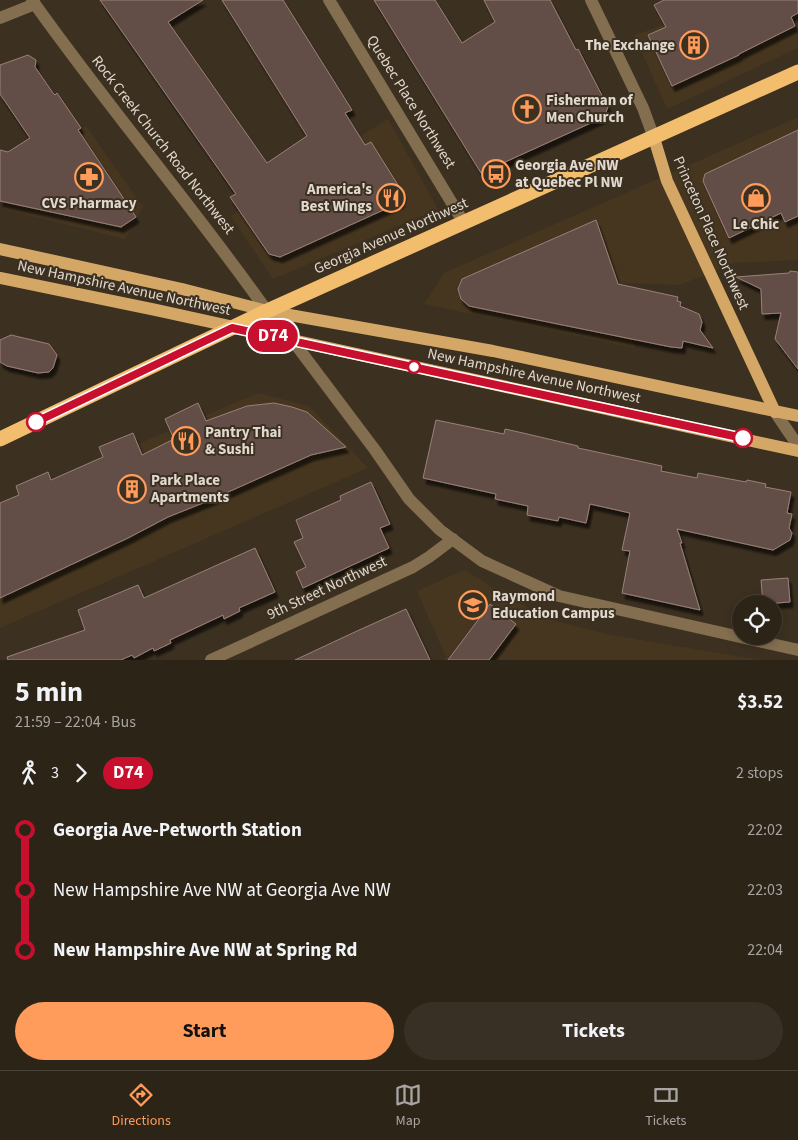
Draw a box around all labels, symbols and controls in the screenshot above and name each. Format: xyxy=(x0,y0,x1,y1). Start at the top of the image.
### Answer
building icon: The Exchange xyxy=(679,30,709,60)
street label: Quebec Place Northwest xyxy=(361,31,461,173)
place label: The Exchange xyxy=(585,35,675,56)
street label: Rock Creek Church Road Northwest xyxy=(87,51,239,239)
place label: Fisherman of Men Church xyxy=(546,90,634,128)
church icon: Fisherman of Men Church xyxy=(512,94,542,124)
street label: Princeton Place Northwest xyxy=(668,153,754,313)
place label: Georgia Ave NW at Quebec Pl NW xyxy=(515,155,623,193)
bus stop icon: Georgia Ave NW at Quebec Pl NW xyxy=(481,159,511,189)
pharmacy icon: CVS Pharmacy xyxy=(74,162,104,192)
place label: America's Best Wings xyxy=(300,179,372,217)
restaurant icon: America's Best Wings xyxy=(376,183,406,213)
shop icon: Le Chic xyxy=(741,183,771,213)
place label: CVS Pharmacy xyxy=(41,193,137,214)
street label: Georgia Avenue Northwest xyxy=(311,193,471,279)
place label: Le Chic xyxy=(733,214,779,235)
street label: New Hampshire Avenue Northwest xyxy=(15,255,233,321)
line badge: D74 xyxy=(244,320,302,352)
text: D74 xyxy=(258,323,288,348)
street label: New Hampshire Avenue Northwest xyxy=(425,343,643,409)
unlabelled marker xyxy=(407,360,421,374)
unlabelled marker xyxy=(26,412,46,432)
place label: Pantry Thai & Sushi xyxy=(205,422,282,460)
restaurant icon: Pantry Thai & Sushi xyxy=(171,426,201,456)
unlabelled marker xyxy=(733,428,753,448)
place label: Park Place Apartments xyxy=(150,470,229,508)
building icon: Park Place Apartments xyxy=(117,474,147,504)
street label: 9th Street Northwest xyxy=(264,551,390,625)
place label: Raymond Education Campus xyxy=(492,586,615,624)
school or university icon: Raymond Education Campus xyxy=(458,590,488,620)
map controls xyxy=(732,595,782,645)
button: locate xyxy=(732,595,782,645)
text: 5 min xyxy=(15,672,83,712)
text: $3.52 xyxy=(737,689,783,716)
text: 21:59 – 22:04 · Bus xyxy=(15,711,136,733)
icon: walk xyxy=(15,759,43,787)
icon: forward xyxy=(67,759,95,787)
text: D74 xyxy=(113,760,143,785)
text: 3 xyxy=(51,762,59,784)
text: 2 stops xyxy=(736,762,783,784)
text: Georgia Ave-Petworth Station xyxy=(53,817,302,844)
text: 22:02 xyxy=(747,819,783,841)
text: New Hampshire Ave NW at Georgia Ave NW xyxy=(53,877,391,904)
text: 22:03 xyxy=(747,879,783,901)
text: New Hampshire Ave NW at Spring Rd xyxy=(53,937,357,964)
text: 22:04 xyxy=(747,939,783,961)
button: Start xyxy=(15,1002,394,1060)
button: Tickets xyxy=(404,1002,783,1060)
tab: Directions xyxy=(112,1081,171,1131)
tab: Map xyxy=(394,1081,422,1131)
tab: Tickets xyxy=(645,1081,686,1131)

